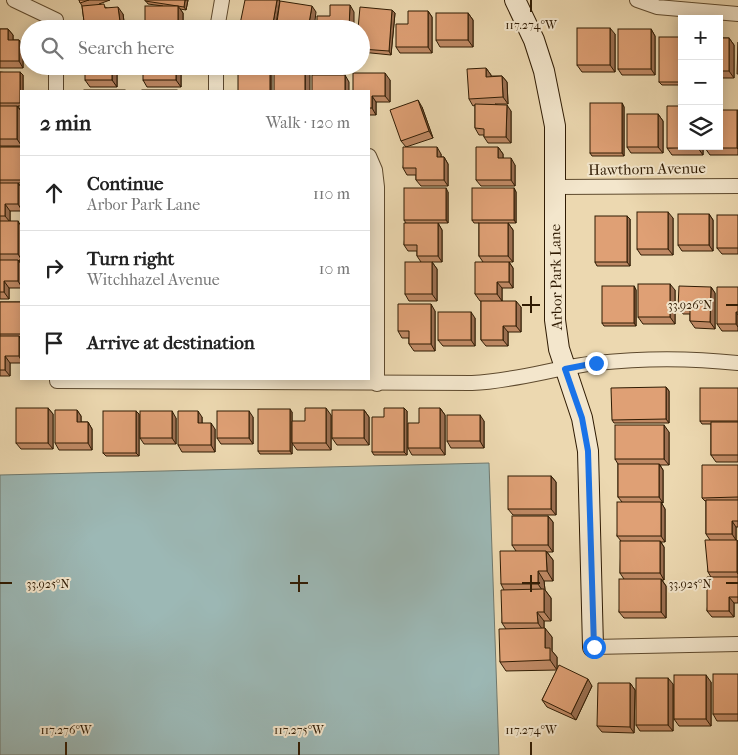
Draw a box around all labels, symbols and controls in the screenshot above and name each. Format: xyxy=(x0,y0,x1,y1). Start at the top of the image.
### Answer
map controls xyxy=(678,15,723,150)
button: + xyxy=(678,15,723,60)
text: 117.274°W xyxy=(505,18,558,32)
search box xyxy=(20,20,370,75)
icon: search xyxy=(38,34,66,62)
text: Search here xyxy=(78,37,174,59)
button: − xyxy=(678,60,723,105)
button: layers xyxy=(678,105,723,150)
text: 2 min xyxy=(40,111,91,135)
text: Walk · 120 m xyxy=(266,113,350,132)
street label: Hawthorn Avenue xyxy=(588,159,707,179)
text: Continue xyxy=(87,173,163,195)
icon: ahead xyxy=(40,179,68,207)
text: 110 m xyxy=(313,184,350,203)
text: Arbor Park Lane xyxy=(87,195,200,214)
street label: Arbor Park Lane xyxy=(546,223,566,331)
text: Turn right xyxy=(87,248,174,270)
icon: right xyxy=(40,254,68,282)
text: 10 m xyxy=(319,259,350,278)
text: Witchhazel Avenue xyxy=(87,270,220,289)
text: 33.926°N xyxy=(668,298,712,312)
icon: arrive xyxy=(40,329,68,357)
text: Arrive at destination xyxy=(87,332,255,354)
route end xyxy=(585,352,608,375)
text: 33.925°N xyxy=(26,577,70,591)
text: 33.925°N xyxy=(668,577,712,591)
route start xyxy=(583,636,606,659)
text: 117.276°W xyxy=(40,723,93,737)
text: 117.275°W xyxy=(274,723,325,737)
text: 117.274°W xyxy=(505,723,558,737)

